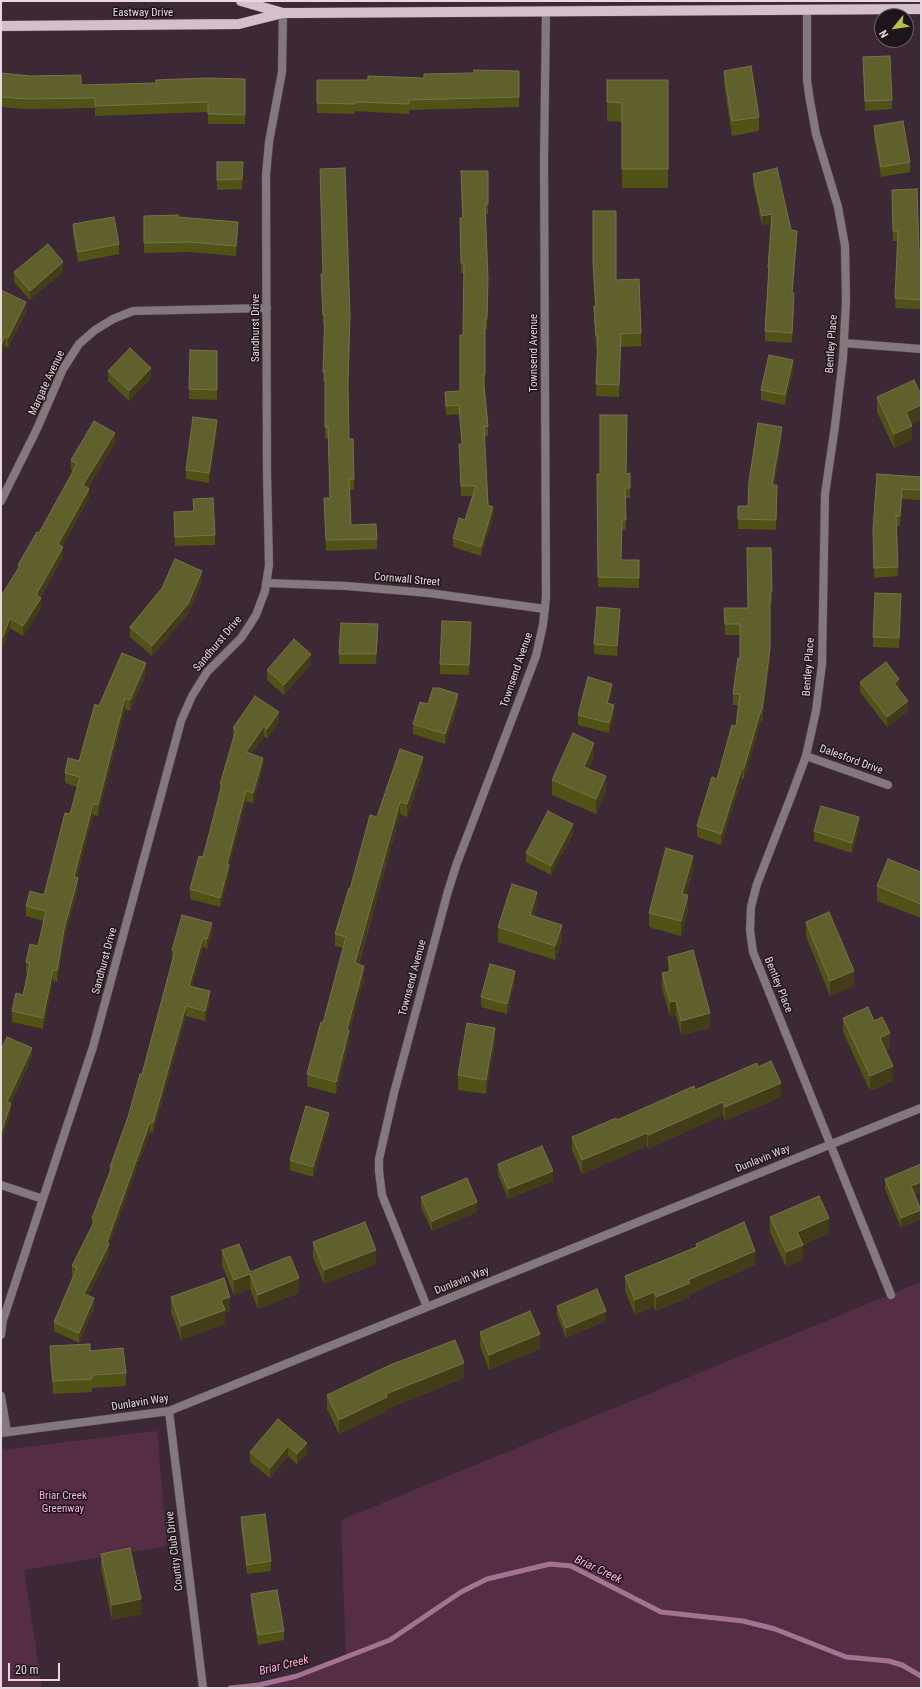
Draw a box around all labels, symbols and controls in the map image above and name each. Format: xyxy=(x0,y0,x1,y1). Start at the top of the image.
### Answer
street label: Eastway Drive xyxy=(113,6,173,20)
north arrow xyxy=(874,8,914,48)
text: N xyxy=(877,28,891,40)
street label: Sandhurst Drive xyxy=(249,294,263,362)
street label: Townsend Avenue xyxy=(527,314,541,392)
street label: Bentley Place xyxy=(823,314,841,374)
street label: Margate Avenue xyxy=(26,348,68,418)
street label: Cornwall Street xyxy=(373,571,441,589)
street label: Sandhurst Drive xyxy=(191,614,245,674)
street label: Townsend Avenue xyxy=(498,631,536,709)
street label: Bentley Place xyxy=(800,637,818,697)
street label: Dalesford Drive xyxy=(818,742,884,778)
street label: Sandhurst Drive xyxy=(90,926,120,996)
street label: Townsend Avenue xyxy=(396,938,430,1018)
street label: Bentley Place xyxy=(761,955,795,1015)
street label: Dunlavin Way xyxy=(734,1142,792,1176)
street label: Dunlavin Way xyxy=(433,1264,491,1298)
street label: Dunlavin Way xyxy=(110,1392,170,1414)
park label: Briar Creek Greenway xyxy=(39,1489,87,1515)
street label: Country Club Drive xyxy=(164,1510,186,1592)
water label: Briar Creek xyxy=(572,1553,624,1587)
water label: Briar Creek xyxy=(258,1653,310,1679)
scale bar xyxy=(10,1655,62,1681)
text: 20 m xyxy=(15,1663,39,1677)

